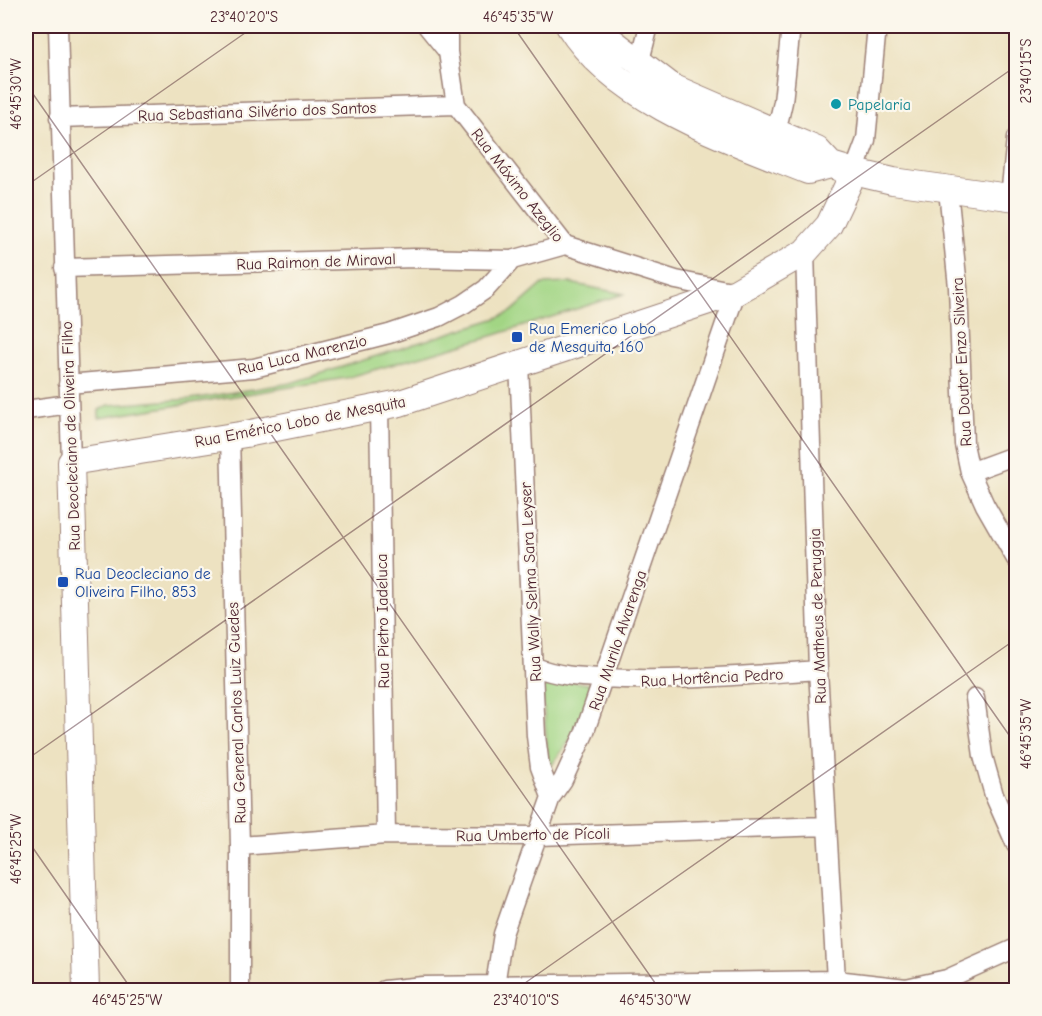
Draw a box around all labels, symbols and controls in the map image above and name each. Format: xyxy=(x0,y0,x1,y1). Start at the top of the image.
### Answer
text: 23°40'20"S xyxy=(210,8,278,26)
text: 46°45'35"W xyxy=(483,8,553,26)
text: 23°40'15"S xyxy=(1017,39,1035,103)
text: 46°45'30"W xyxy=(7,58,25,130)
place label: Papelaria xyxy=(848,96,911,114)
marker: Papelaria xyxy=(829,97,843,111)
street label: Rua Sebastiana Silvério dos Santos xyxy=(138,99,377,125)
street label: Rua Máximo Azeglio xyxy=(467,125,567,246)
street label: Rua Raimon de Miraval xyxy=(236,250,396,274)
street label: Rua Doutor Enzo Silveira xyxy=(949,277,975,447)
place label: Rua Emerico Lobo de Mesquita, 160 xyxy=(529,320,656,356)
street label: Rua Deocleciano de Oliveira Filho xyxy=(58,321,84,551)
marker: Rua Emerico Lobo de Mesquita, 160 xyxy=(510,330,524,344)
street label: Rua Luca Marenzio xyxy=(236,331,369,379)
street label: Rua Emérico Lobo de Mesquita xyxy=(193,393,407,451)
street label: Rua Wally Selma Sara Leyser xyxy=(517,481,545,682)
street label: Rua Matheus de Peruggia xyxy=(806,528,830,704)
street label: Rua Pietro Iadeluca xyxy=(373,553,393,689)
place label: Rua Deocleciano de Oliveira Filho, 853 xyxy=(75,565,211,601)
street label: Rua Murilo Alvarenga xyxy=(585,568,650,713)
marker: Rua Deocleciano de Oliveira Filho, 853 xyxy=(56,575,70,589)
street label: Rua General Carlos Luiz Guedes xyxy=(224,601,250,824)
street label: Rua Hortência Pedro xyxy=(640,665,784,691)
text: 46°45'35"W xyxy=(1017,699,1035,769)
text: 46°45'25"W xyxy=(7,814,25,884)
street label: Rua Umberto de Pícoli xyxy=(456,825,610,845)
text: 46°45'25"W xyxy=(92,991,162,1009)
text: 23°40'10"S xyxy=(493,991,559,1009)
text: 46°45'30"W xyxy=(619,991,691,1009)

